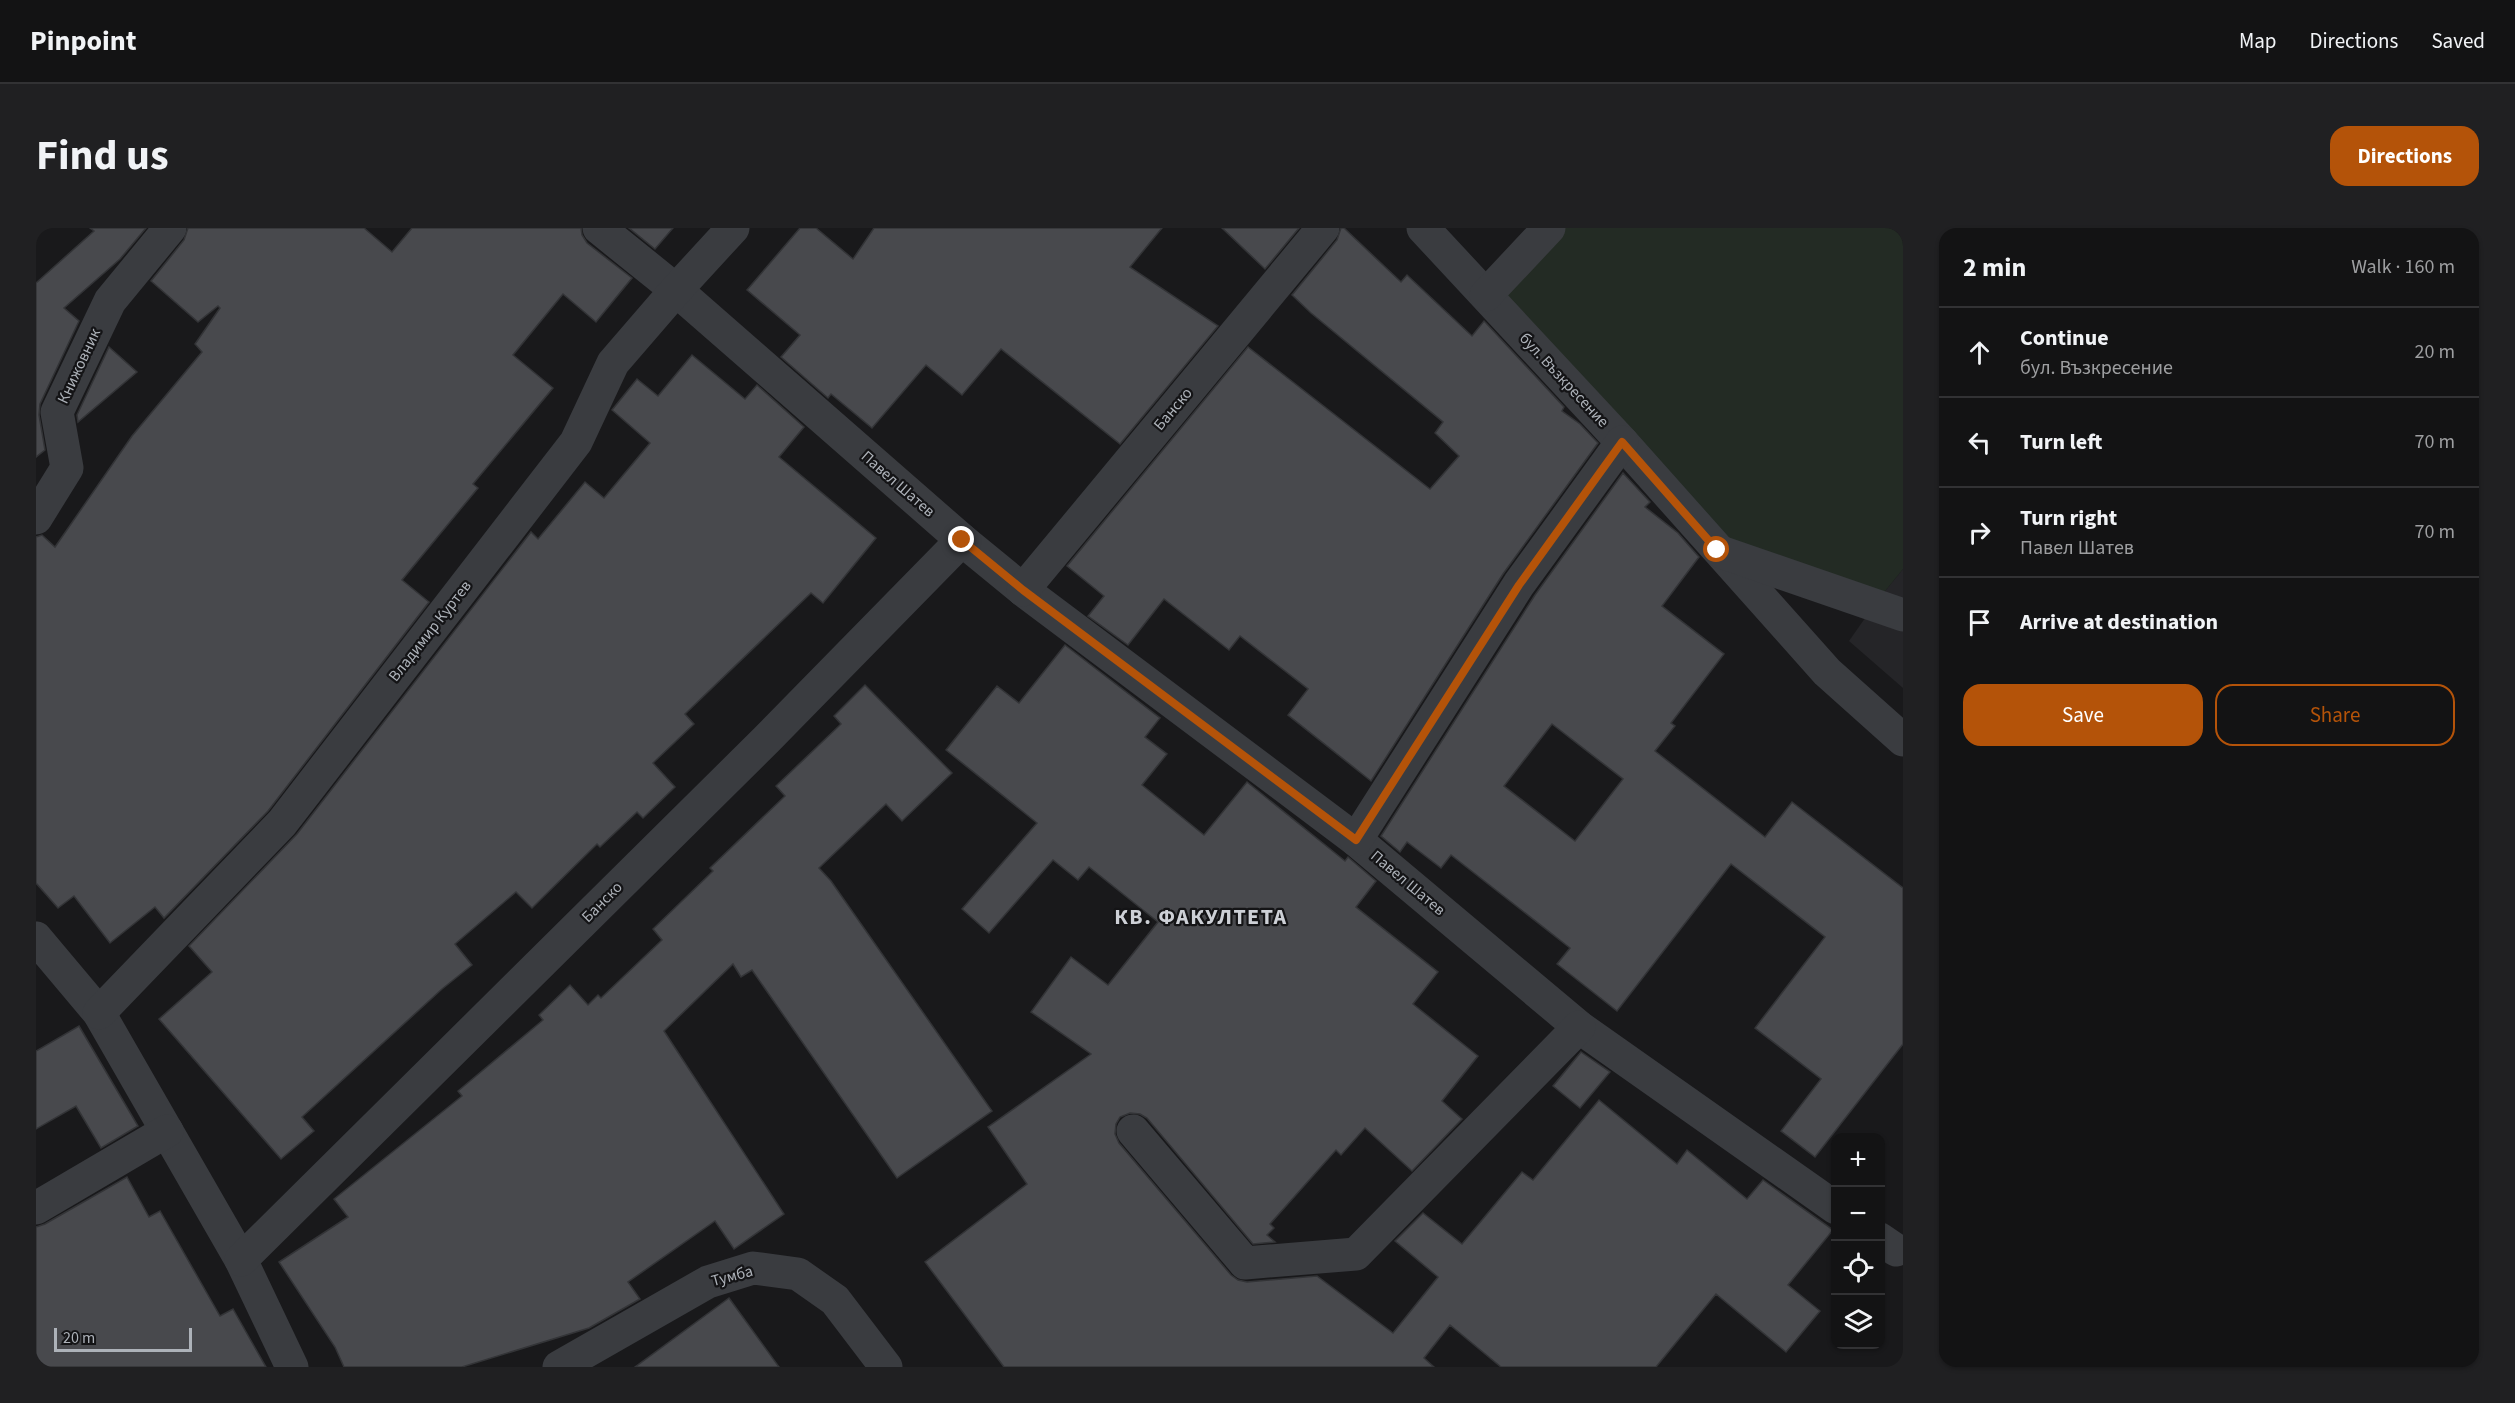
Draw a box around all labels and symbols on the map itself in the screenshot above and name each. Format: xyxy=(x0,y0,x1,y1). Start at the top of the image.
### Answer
street label: Книжовник xyxy=(52,325,106,407)
street label: бул. Възкресение xyxy=(1514,328,1614,432)
street label: Банско xyxy=(1149,383,1197,435)
street label: Павел Шатев xyxy=(856,446,940,522)
route end xyxy=(948,526,974,552)
route start xyxy=(1703,536,1729,562)
street label: Владимир Куртев xyxy=(383,576,477,686)
street label: Павел Шатев xyxy=(1366,845,1450,921)
street label: Банско xyxy=(577,877,627,927)
district label: КВ. ФАКУЛТЕТА xyxy=(1114,901,1288,933)
street label: Тумба xyxy=(709,1260,755,1292)
scale bar xyxy=(54,1325,192,1352)

